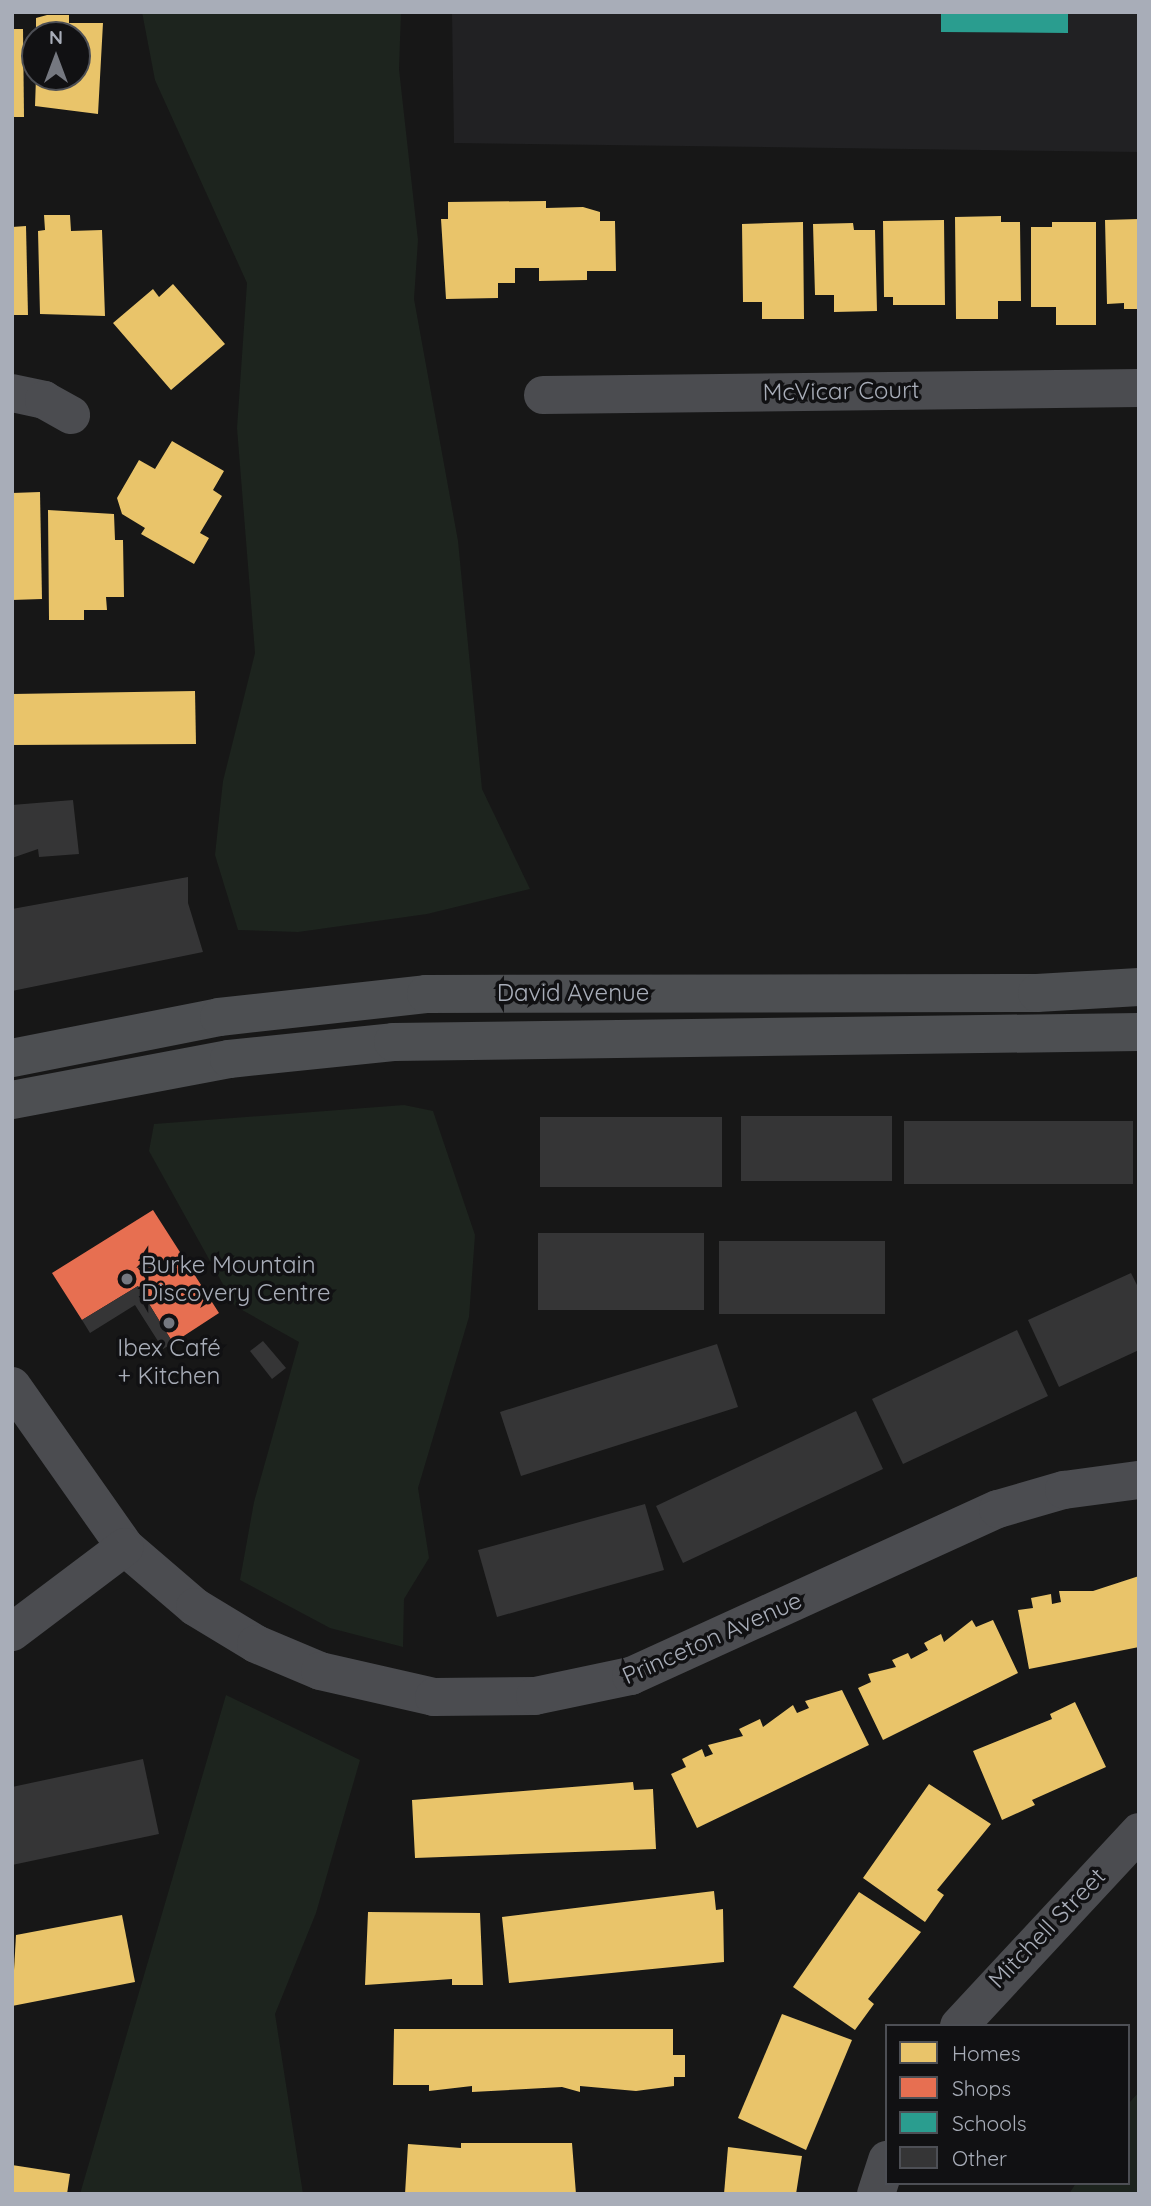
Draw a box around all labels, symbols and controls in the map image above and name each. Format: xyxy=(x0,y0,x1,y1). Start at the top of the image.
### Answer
north arrow xyxy=(21,21,91,91)
text: N xyxy=(49,25,63,49)
street label: McVicar Court xyxy=(762,375,920,407)
street label: David Avenue xyxy=(497,979,649,1007)
place label: Burke Mountain Discovery Centre xyxy=(141,1251,331,1307)
marker: Burke Mountain Discovery Centre xyxy=(119,1271,135,1287)
marker: Ibex Café + Kitchen xyxy=(161,1315,177,1331)
place label: Ibex Café + Kitchen xyxy=(117,1334,221,1390)
street label: Princeton Avenue xyxy=(618,1585,806,1691)
street label: Mitchell Street xyxy=(983,1862,1111,1994)
legend xyxy=(885,2024,1130,2185)
text: Homes xyxy=(952,2040,1021,2066)
text: Shops xyxy=(952,2075,1011,2101)
text: Schools xyxy=(952,2110,1027,2136)
text: Other xyxy=(952,2145,1007,2171)

